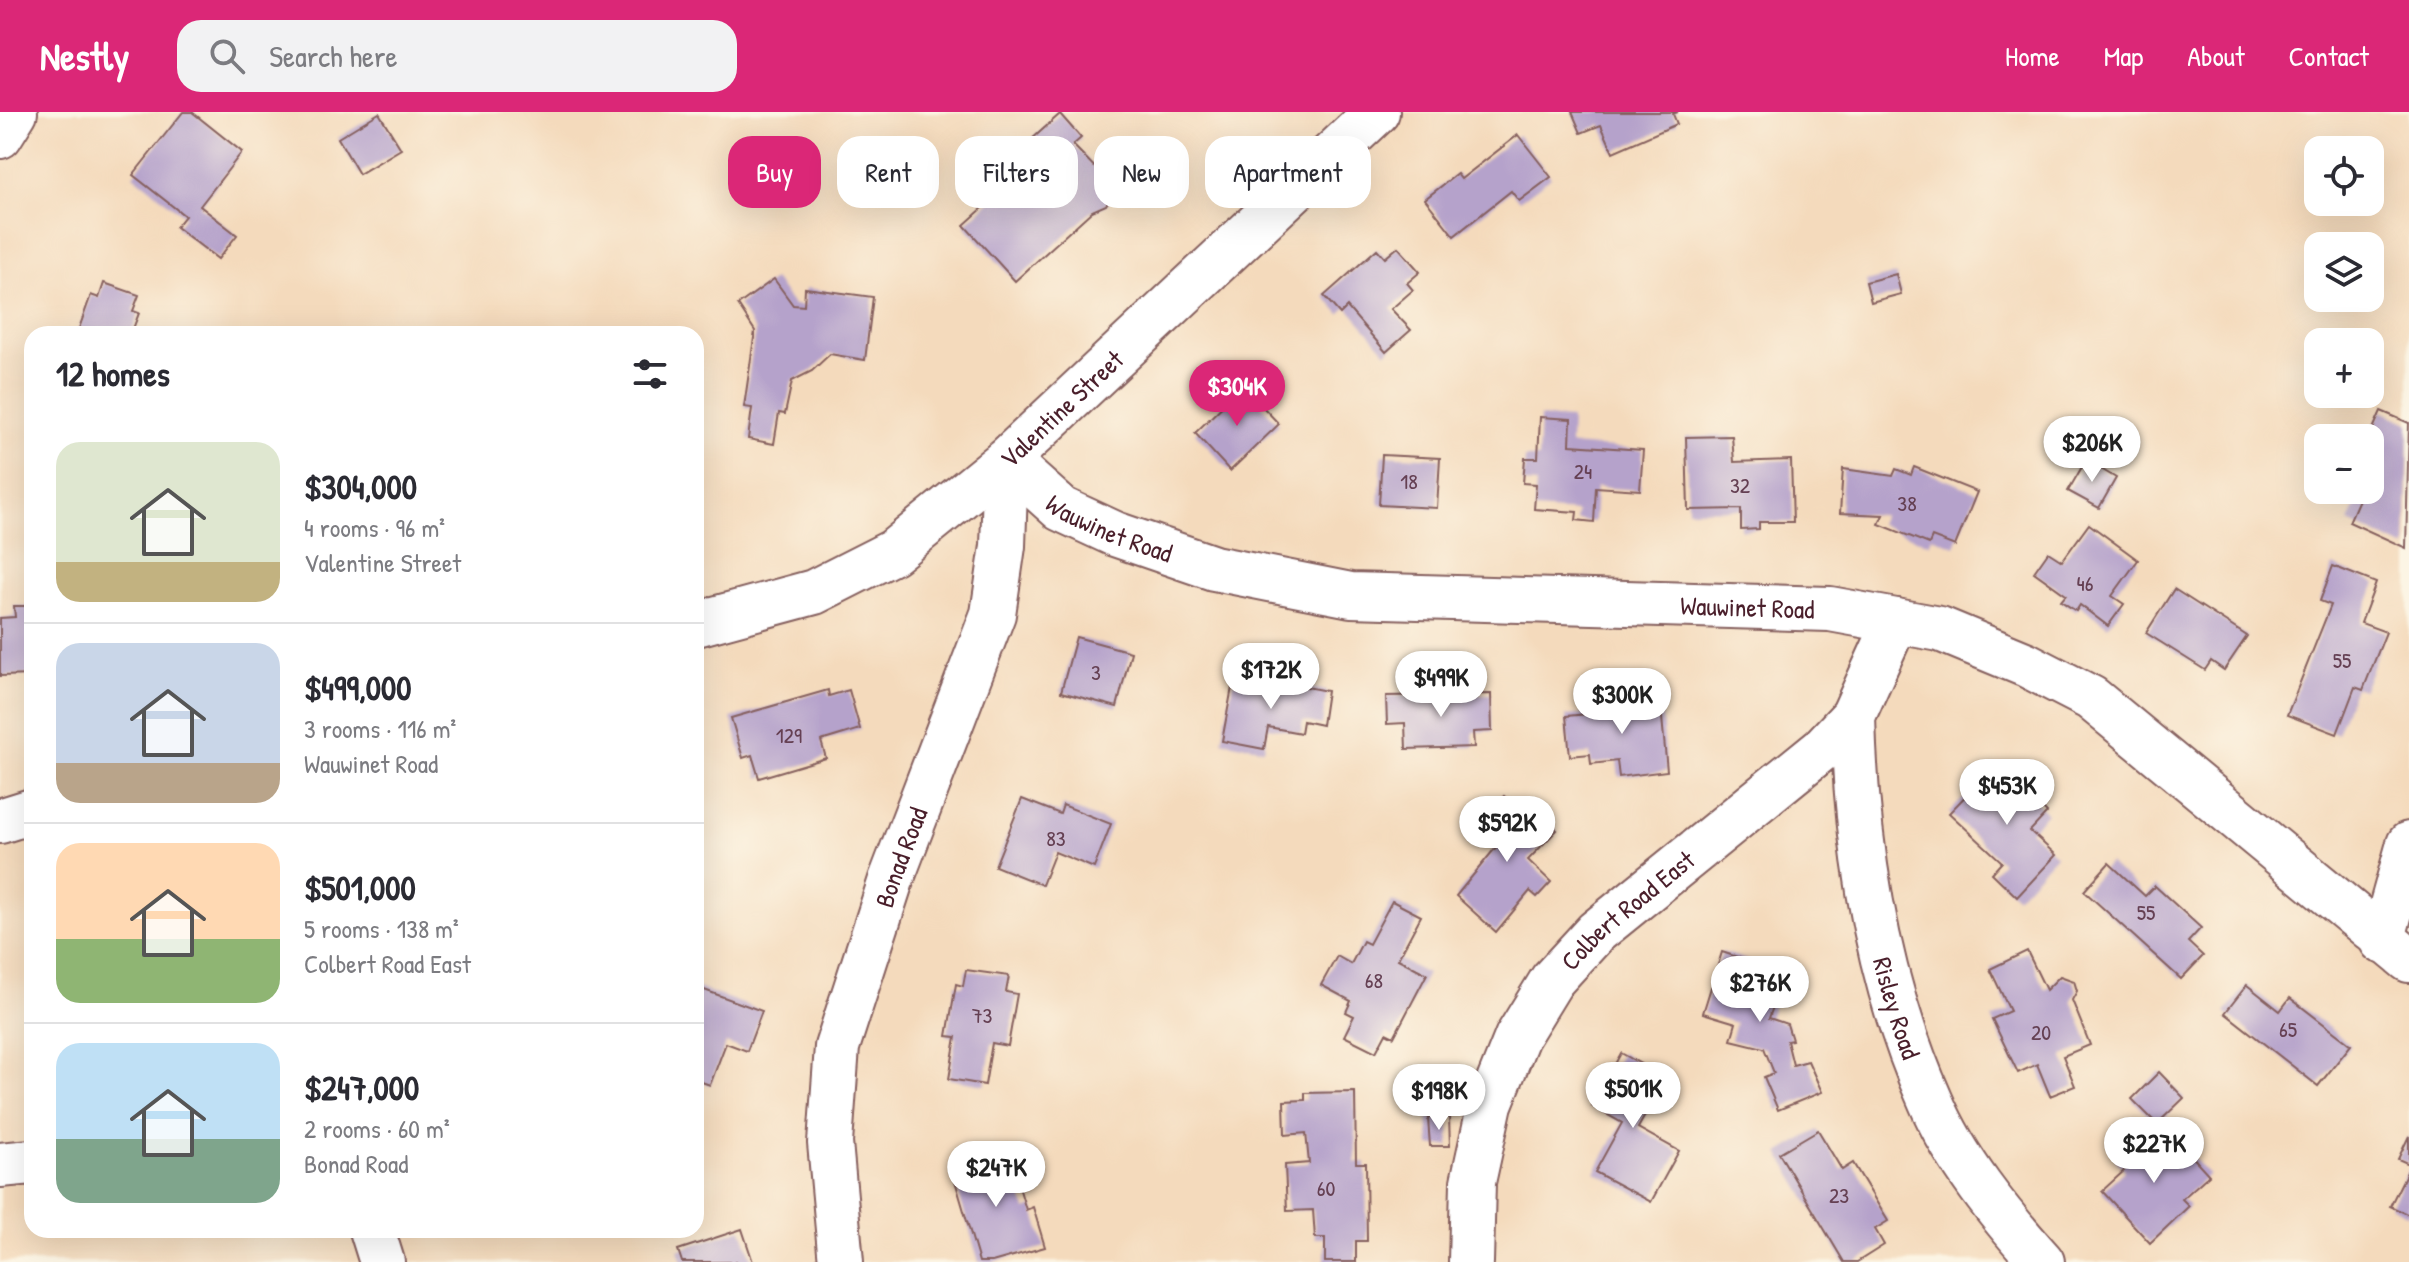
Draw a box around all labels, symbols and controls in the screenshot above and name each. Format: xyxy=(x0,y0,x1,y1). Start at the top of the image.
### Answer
search box xyxy=(177,20,737,92)
text: Nestly xyxy=(40,30,129,82)
icon: search xyxy=(205,34,249,78)
text: Search here xyxy=(269,36,397,76)
text: Home xyxy=(2005,37,2060,75)
text: Map xyxy=(2104,37,2143,75)
text: About xyxy=(2187,37,2245,75)
text: Contact xyxy=(2289,37,2369,75)
chip: Buy xyxy=(728,136,821,208)
chip: Rent xyxy=(837,136,939,208)
chip: Filters xyxy=(955,136,1078,208)
chip: New xyxy=(1094,136,1189,208)
chip: Apartment xyxy=(1205,136,1371,208)
map controls xyxy=(2304,136,2384,504)
button: locate xyxy=(2304,136,2384,216)
button: layers xyxy=(2304,232,2384,312)
button: + xyxy=(2304,328,2384,408)
street label: Valentine Street xyxy=(992,341,1131,475)
text: 12 homes xyxy=(56,351,170,397)
icon: filters xyxy=(628,352,672,396)
pin: $304K xyxy=(1181,360,1293,428)
text: $304K xyxy=(1207,368,1267,403)
pin: $206K xyxy=(2036,416,2148,484)
text: $206K xyxy=(2062,424,2122,459)
button: − xyxy=(2304,424,2384,504)
house number: 24 xyxy=(1574,456,1592,486)
text: $304,000 xyxy=(304,464,417,510)
house number: 18 xyxy=(1400,466,1418,496)
house number: 32 xyxy=(1730,470,1751,500)
icon: home xyxy=(120,474,216,570)
street label: Wauwinet Road xyxy=(1038,486,1177,570)
house number: 38 xyxy=(1897,488,1917,518)
text: 4 rooms · 96 m² xyxy=(304,510,445,545)
text: Valentine Street xyxy=(304,545,461,580)
house number: 46 xyxy=(2076,568,2094,598)
street label: Wauwinet Road xyxy=(1680,587,1815,626)
pin: $172K xyxy=(1215,643,1327,711)
house number: 55 xyxy=(2333,645,2351,675)
text: $172K xyxy=(1240,651,1302,686)
pin: $499K xyxy=(1385,651,1497,719)
house number: 3 xyxy=(1091,657,1101,687)
text: $499K xyxy=(1413,659,1469,694)
text: $499,000 xyxy=(304,665,412,711)
pin: $300K xyxy=(1566,668,1678,736)
icon: home xyxy=(120,675,216,771)
text: $300K xyxy=(1591,676,1653,711)
text: 3 rooms · 116 m² xyxy=(304,711,456,746)
house number: 129 xyxy=(776,720,802,750)
text: Wauwinet Road xyxy=(304,746,438,781)
pin: $453K xyxy=(1951,759,2063,827)
text: $453K xyxy=(1977,767,2037,802)
pin: $592K xyxy=(1451,796,1563,864)
street label: Bonad Road xyxy=(866,802,935,912)
text: $592K xyxy=(1477,804,1537,839)
house number: 83 xyxy=(1046,823,1066,853)
street label: Colbert Road East xyxy=(1552,841,1702,977)
text: $501,000 xyxy=(304,865,416,911)
icon: home xyxy=(120,875,216,971)
house number: 55 xyxy=(2137,897,2155,927)
text: 5 rooms · 138 m² xyxy=(304,911,459,946)
text: Colbert Road East xyxy=(304,946,471,981)
street label: Risley Road xyxy=(1865,953,1929,1064)
pin: $276K xyxy=(1704,956,1816,1024)
text: $276K xyxy=(1729,964,1791,999)
house number: 68 xyxy=(1365,965,1383,995)
house number: 73 xyxy=(972,1000,993,1030)
house number: 65 xyxy=(2279,1014,2297,1044)
house number: 20 xyxy=(2031,1017,2051,1047)
pin: $501K xyxy=(1577,1062,1689,1130)
pin: $198K xyxy=(1383,1064,1495,1132)
text: $247,000 xyxy=(304,1065,419,1111)
text: $501K xyxy=(1604,1070,1662,1105)
text: $198K xyxy=(1410,1072,1468,1107)
icon: home xyxy=(120,1075,216,1171)
text: 2 rooms · 60 m² xyxy=(304,1111,450,1146)
pin: $227K xyxy=(2098,1117,2210,1185)
text: $227K xyxy=(2122,1125,2186,1160)
pin: $247K xyxy=(940,1141,1052,1209)
text: Bonad Road xyxy=(304,1146,408,1181)
text: $247K xyxy=(965,1149,1027,1184)
house number: 60 xyxy=(1317,1173,1335,1203)
house number: 23 xyxy=(1829,1180,1849,1210)

